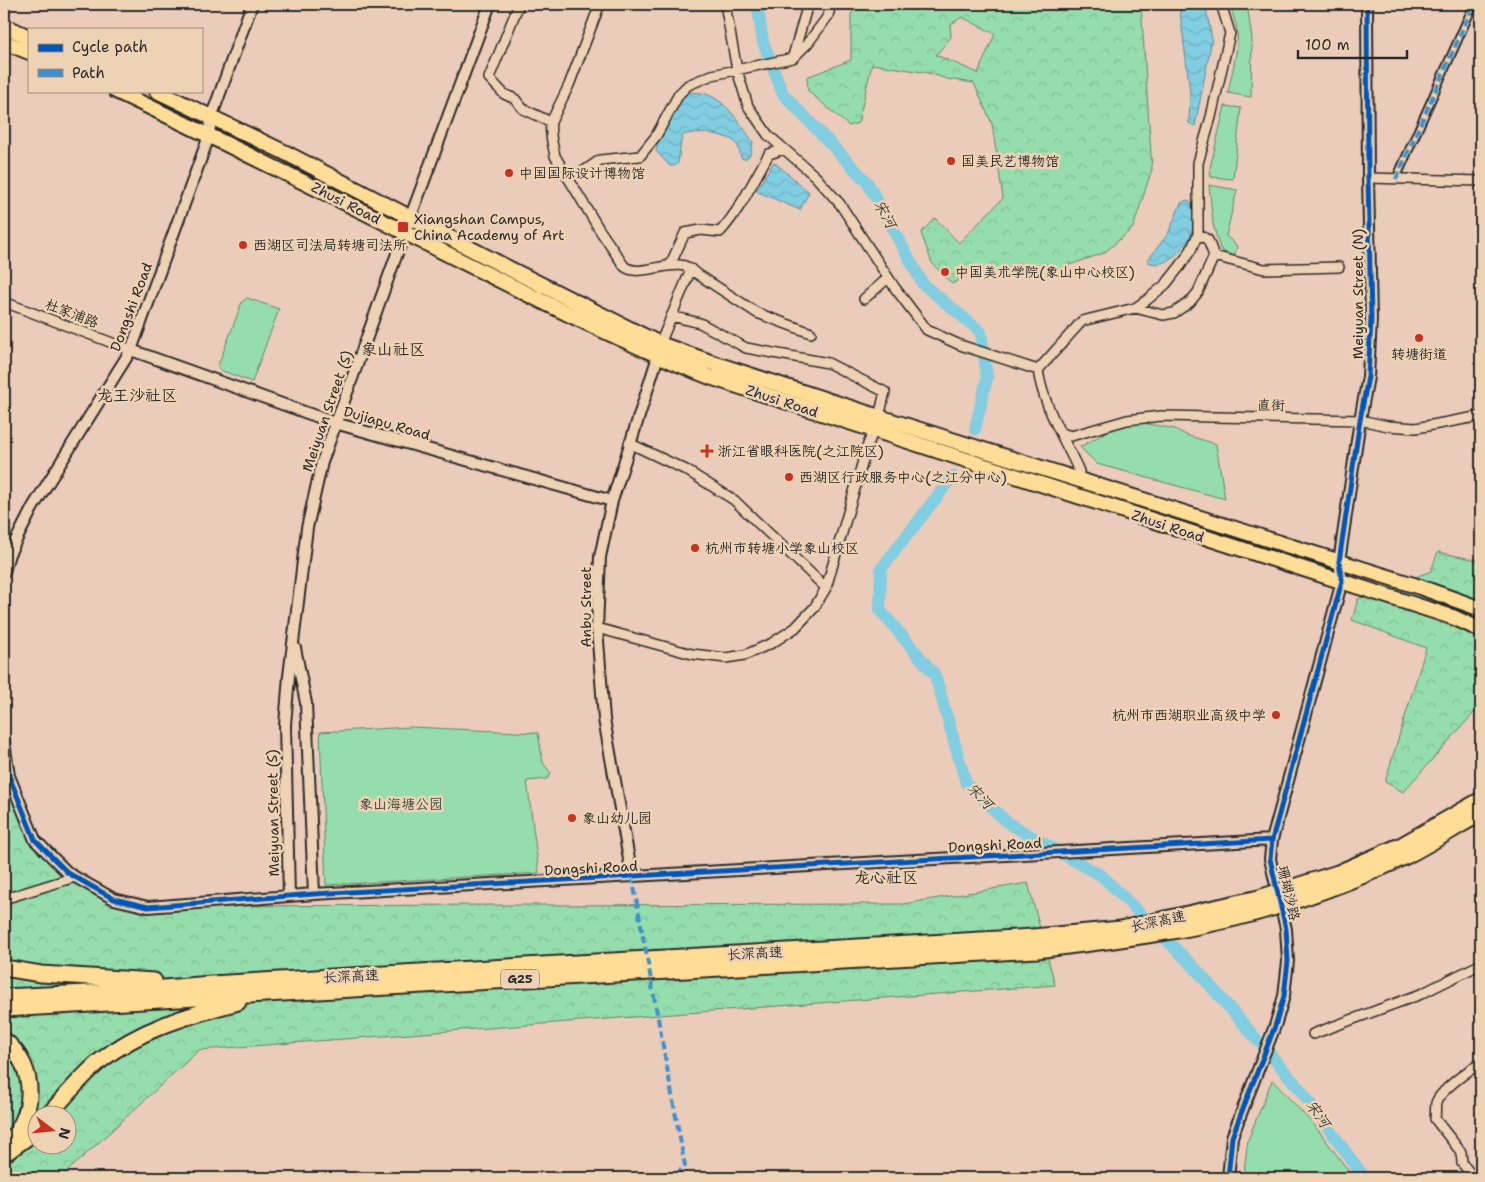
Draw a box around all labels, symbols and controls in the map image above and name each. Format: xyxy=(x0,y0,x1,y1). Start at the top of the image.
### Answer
legend xyxy=(28,28,202,92)
scale bar xyxy=(1298,28,1406,60)
text: 100 m xyxy=(1305,35,1350,55)
text: Cycle path xyxy=(72,37,148,57)
text: Path xyxy=(72,63,105,83)
place label: 国美民艺博物馆 xyxy=(961,152,1059,170)
marker: 国美民艺博物馆 xyxy=(945,155,957,167)
place label: 中国国际设计博物馆 xyxy=(519,164,645,182)
marker: 中国国际设计博物馆 xyxy=(503,167,515,179)
street label: Zhusi Road xyxy=(308,178,384,228)
water label: 宋河 xyxy=(869,196,902,235)
place label: Xiangshan Campus, China Academy of Art xyxy=(414,210,564,244)
marker: Xiangshan Campus, China Academy of Art xyxy=(396,220,410,234)
street label: Meiyuan Street (N) xyxy=(1349,229,1367,359)
place label: 西湖区司法局转塘司法所 xyxy=(253,236,407,254)
marker: 西湖区司法局转塘司法所 xyxy=(237,239,249,251)
street label: Dongshi Road xyxy=(106,260,156,354)
place label: 中国美术学院(象山中心校区) xyxy=(955,263,1135,281)
marker: 中国美术学院(象山中心校区) xyxy=(939,266,951,278)
street label: 杜家浦路 xyxy=(43,295,101,331)
marker: 转塘街道 xyxy=(1413,332,1425,344)
district label: 象山社区 xyxy=(361,339,425,360)
place label: 转塘街道 xyxy=(1391,345,1447,363)
street label: Meiyuan Street (S) xyxy=(298,348,356,474)
street label: Zhusi Road xyxy=(743,381,821,421)
district label: 龙王沙社区 xyxy=(97,385,177,406)
street label: 直街 xyxy=(1257,396,1285,414)
street label: Dujiapu Road xyxy=(342,402,433,444)
place label: 浙江省眼科医院(之江院区) xyxy=(718,442,884,460)
marker: 浙江省眼科医院(之江院区) xyxy=(700,444,714,458)
place label: 西湖区行政服务中心(之江分中心) xyxy=(799,468,1007,486)
marker: 西湖区行政服务中心(之江分中心) xyxy=(783,471,795,483)
street label: Zhusi Road xyxy=(1129,506,1207,546)
place label: 杭州市转塘小学象山校区 xyxy=(705,539,859,557)
marker: 杭州市转塘小学象山校区 xyxy=(689,542,701,554)
street label: Anbu Street xyxy=(577,567,595,647)
place label: 杭州市西湖职业高级中学 xyxy=(1112,706,1266,724)
marker: 杭州市西湖职业高级中学 xyxy=(1270,709,1282,721)
street label: Meiyuan Street (S) xyxy=(263,749,283,877)
water label: 宋河 xyxy=(962,778,1000,816)
park label: 象山海塘公园 xyxy=(359,795,443,813)
place label: 象山幼儿园 xyxy=(582,809,652,827)
marker: 象山幼儿园 xyxy=(566,812,578,824)
street label: Dongshi Road xyxy=(948,834,1042,856)
street label: Dongshi Road xyxy=(544,857,638,879)
street label: 珊瑚沙路 xyxy=(1274,863,1304,922)
district label: 龙心社区 xyxy=(854,867,918,888)
street label: 长深高速 xyxy=(1129,906,1187,936)
street label: 长深高速 xyxy=(727,943,783,963)
street label: 长深高速 xyxy=(323,966,379,986)
road number: G25 xyxy=(501,970,539,989)
water label: 宋河 xyxy=(1301,1096,1337,1134)
north arrow xyxy=(28,1104,78,1154)
text: N xyxy=(54,1126,75,1141)

